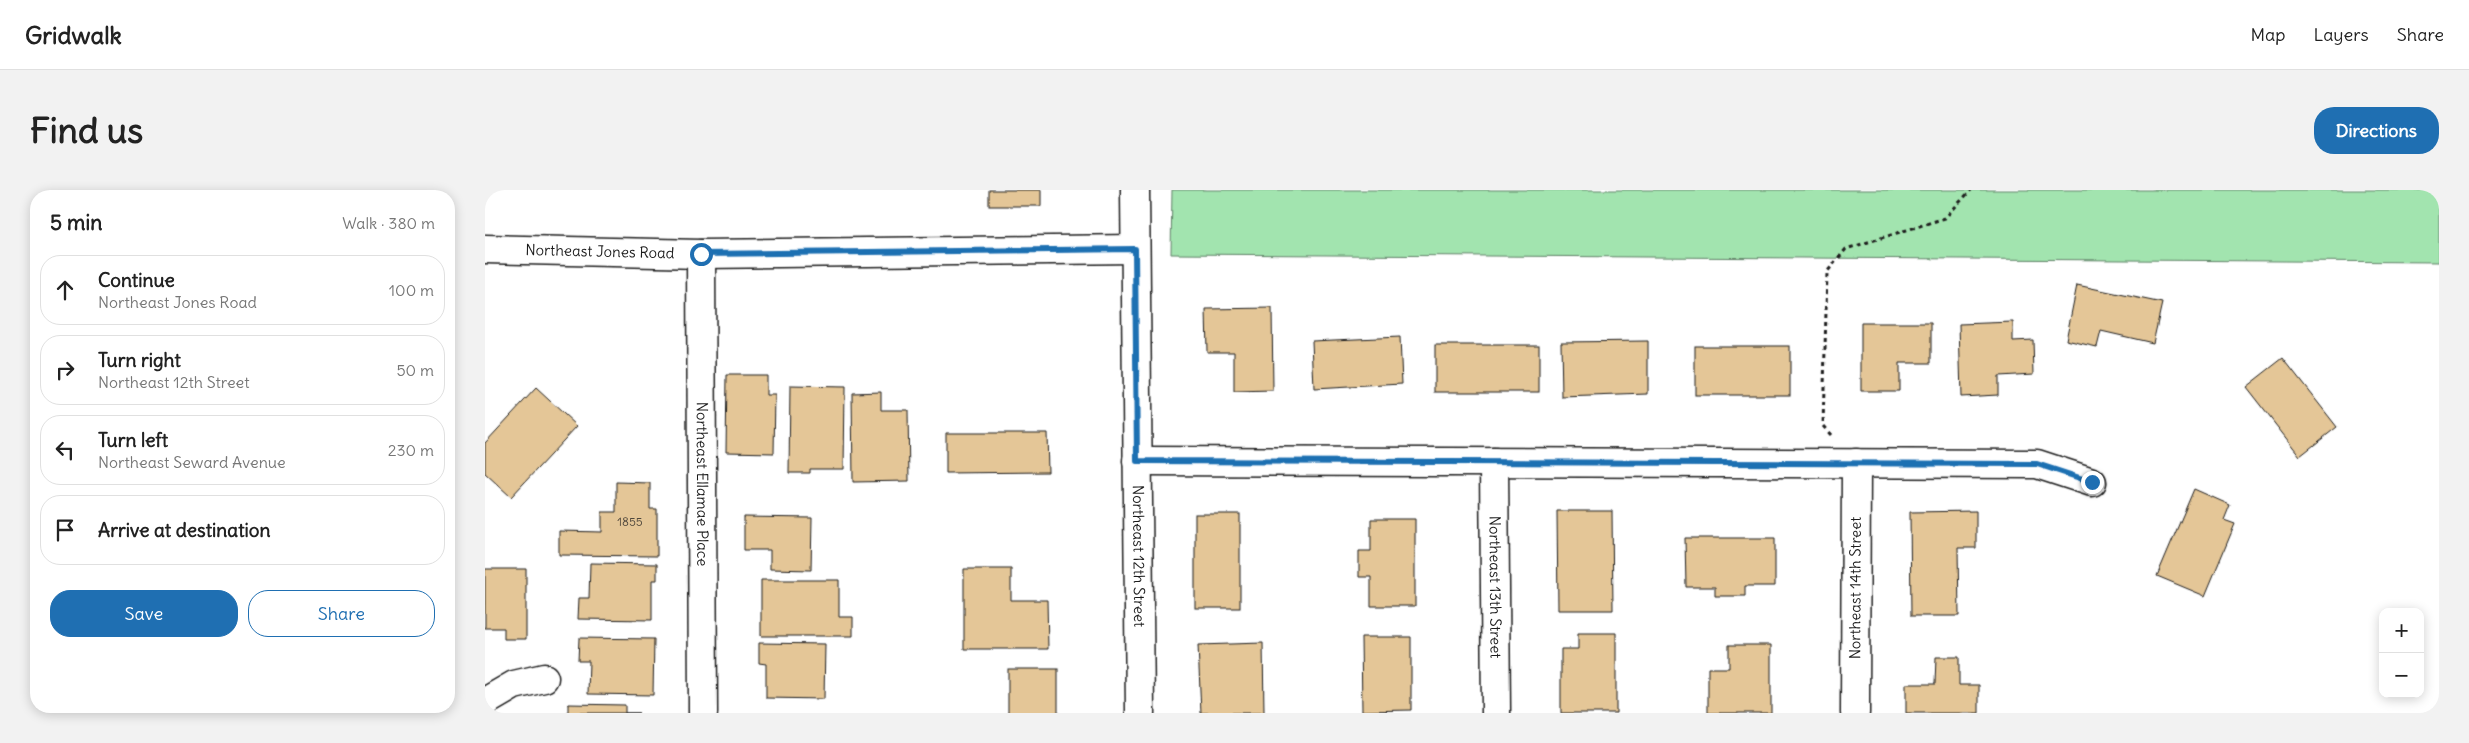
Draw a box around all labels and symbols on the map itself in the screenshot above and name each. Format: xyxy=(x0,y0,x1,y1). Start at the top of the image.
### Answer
street label: Northeast Jones Road xyxy=(525,240,675,262)
route start xyxy=(690,243,713,266)
street label: Northeast Ellamae Place xyxy=(693,402,712,566)
route end xyxy=(2081,471,2104,494)
street label: Northeast 12th Street xyxy=(1129,485,1149,627)
house number: 1855 xyxy=(617,514,643,529)
street label: Northeast 13th Street xyxy=(1485,516,1506,658)
street label: Northeast 14th Street xyxy=(1845,517,1865,659)

